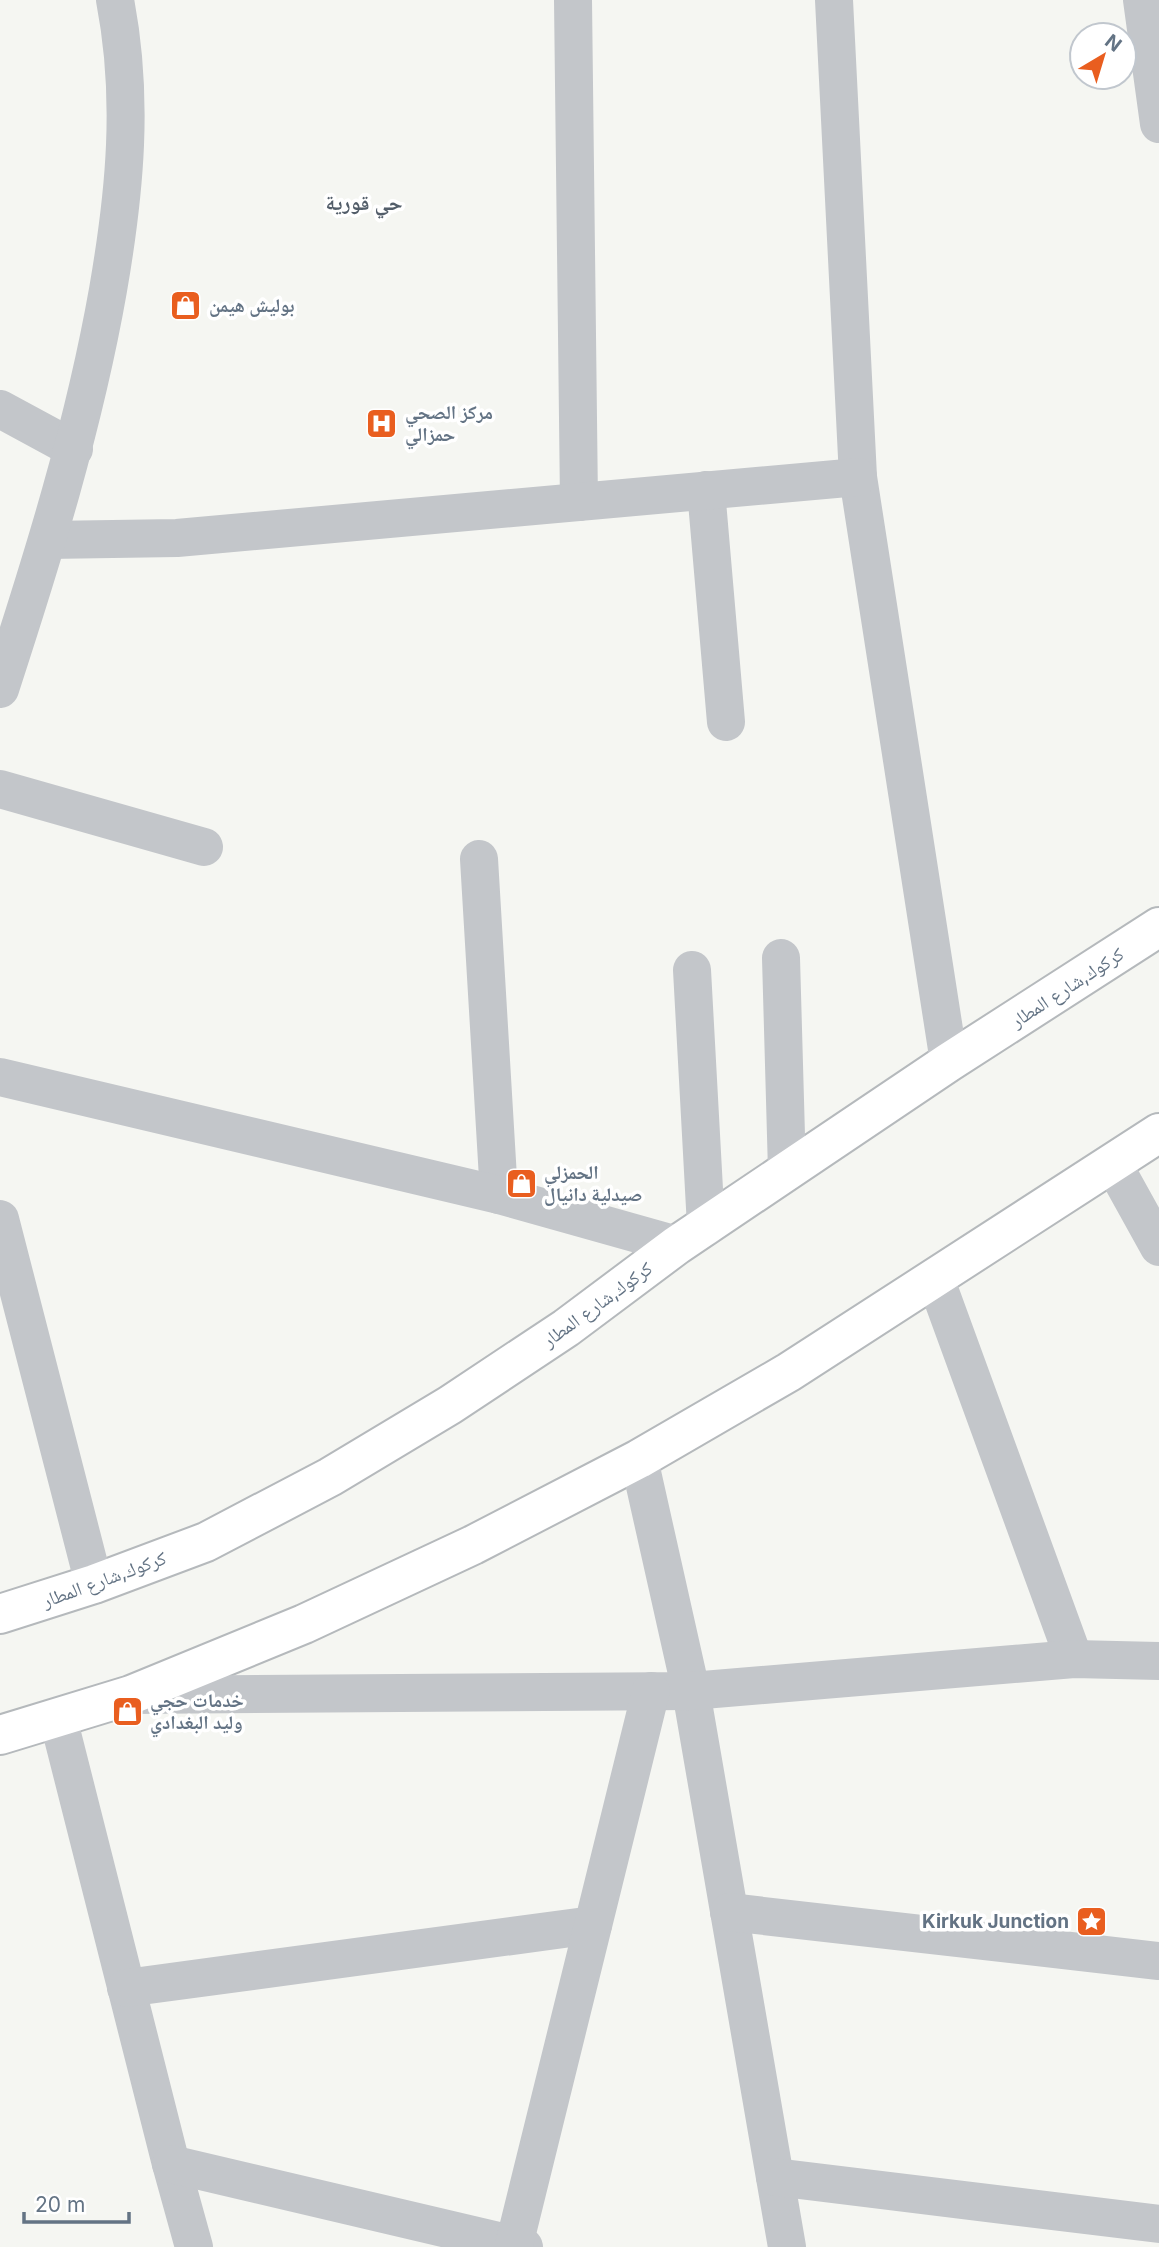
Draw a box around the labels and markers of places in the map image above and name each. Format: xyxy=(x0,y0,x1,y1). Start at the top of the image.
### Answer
shop icon: بوليش هيمن xyxy=(169,288,203,322)
place label: بوليش هيمن xyxy=(209,294,295,317)
place label: مركز الصحي حمزالي xyxy=(405,401,493,450)
hospital icon: مركز الصحي حمزالي xyxy=(365,406,399,440)
place label: الحمزلي صيدلية دانيال xyxy=(544,1161,642,1206)
shop icon: الحمزلي صيدلية دانيال xyxy=(504,1166,538,1200)
place label: خدمات حجي وليد البغدادي xyxy=(150,1689,244,1738)
shop icon: خدمات حجي وليد البغدادي xyxy=(110,1694,144,1728)
place icon: Kirkuk Junction xyxy=(1075,1904,1109,1938)
place label: Kirkuk Junction xyxy=(922,1910,1069,1933)

